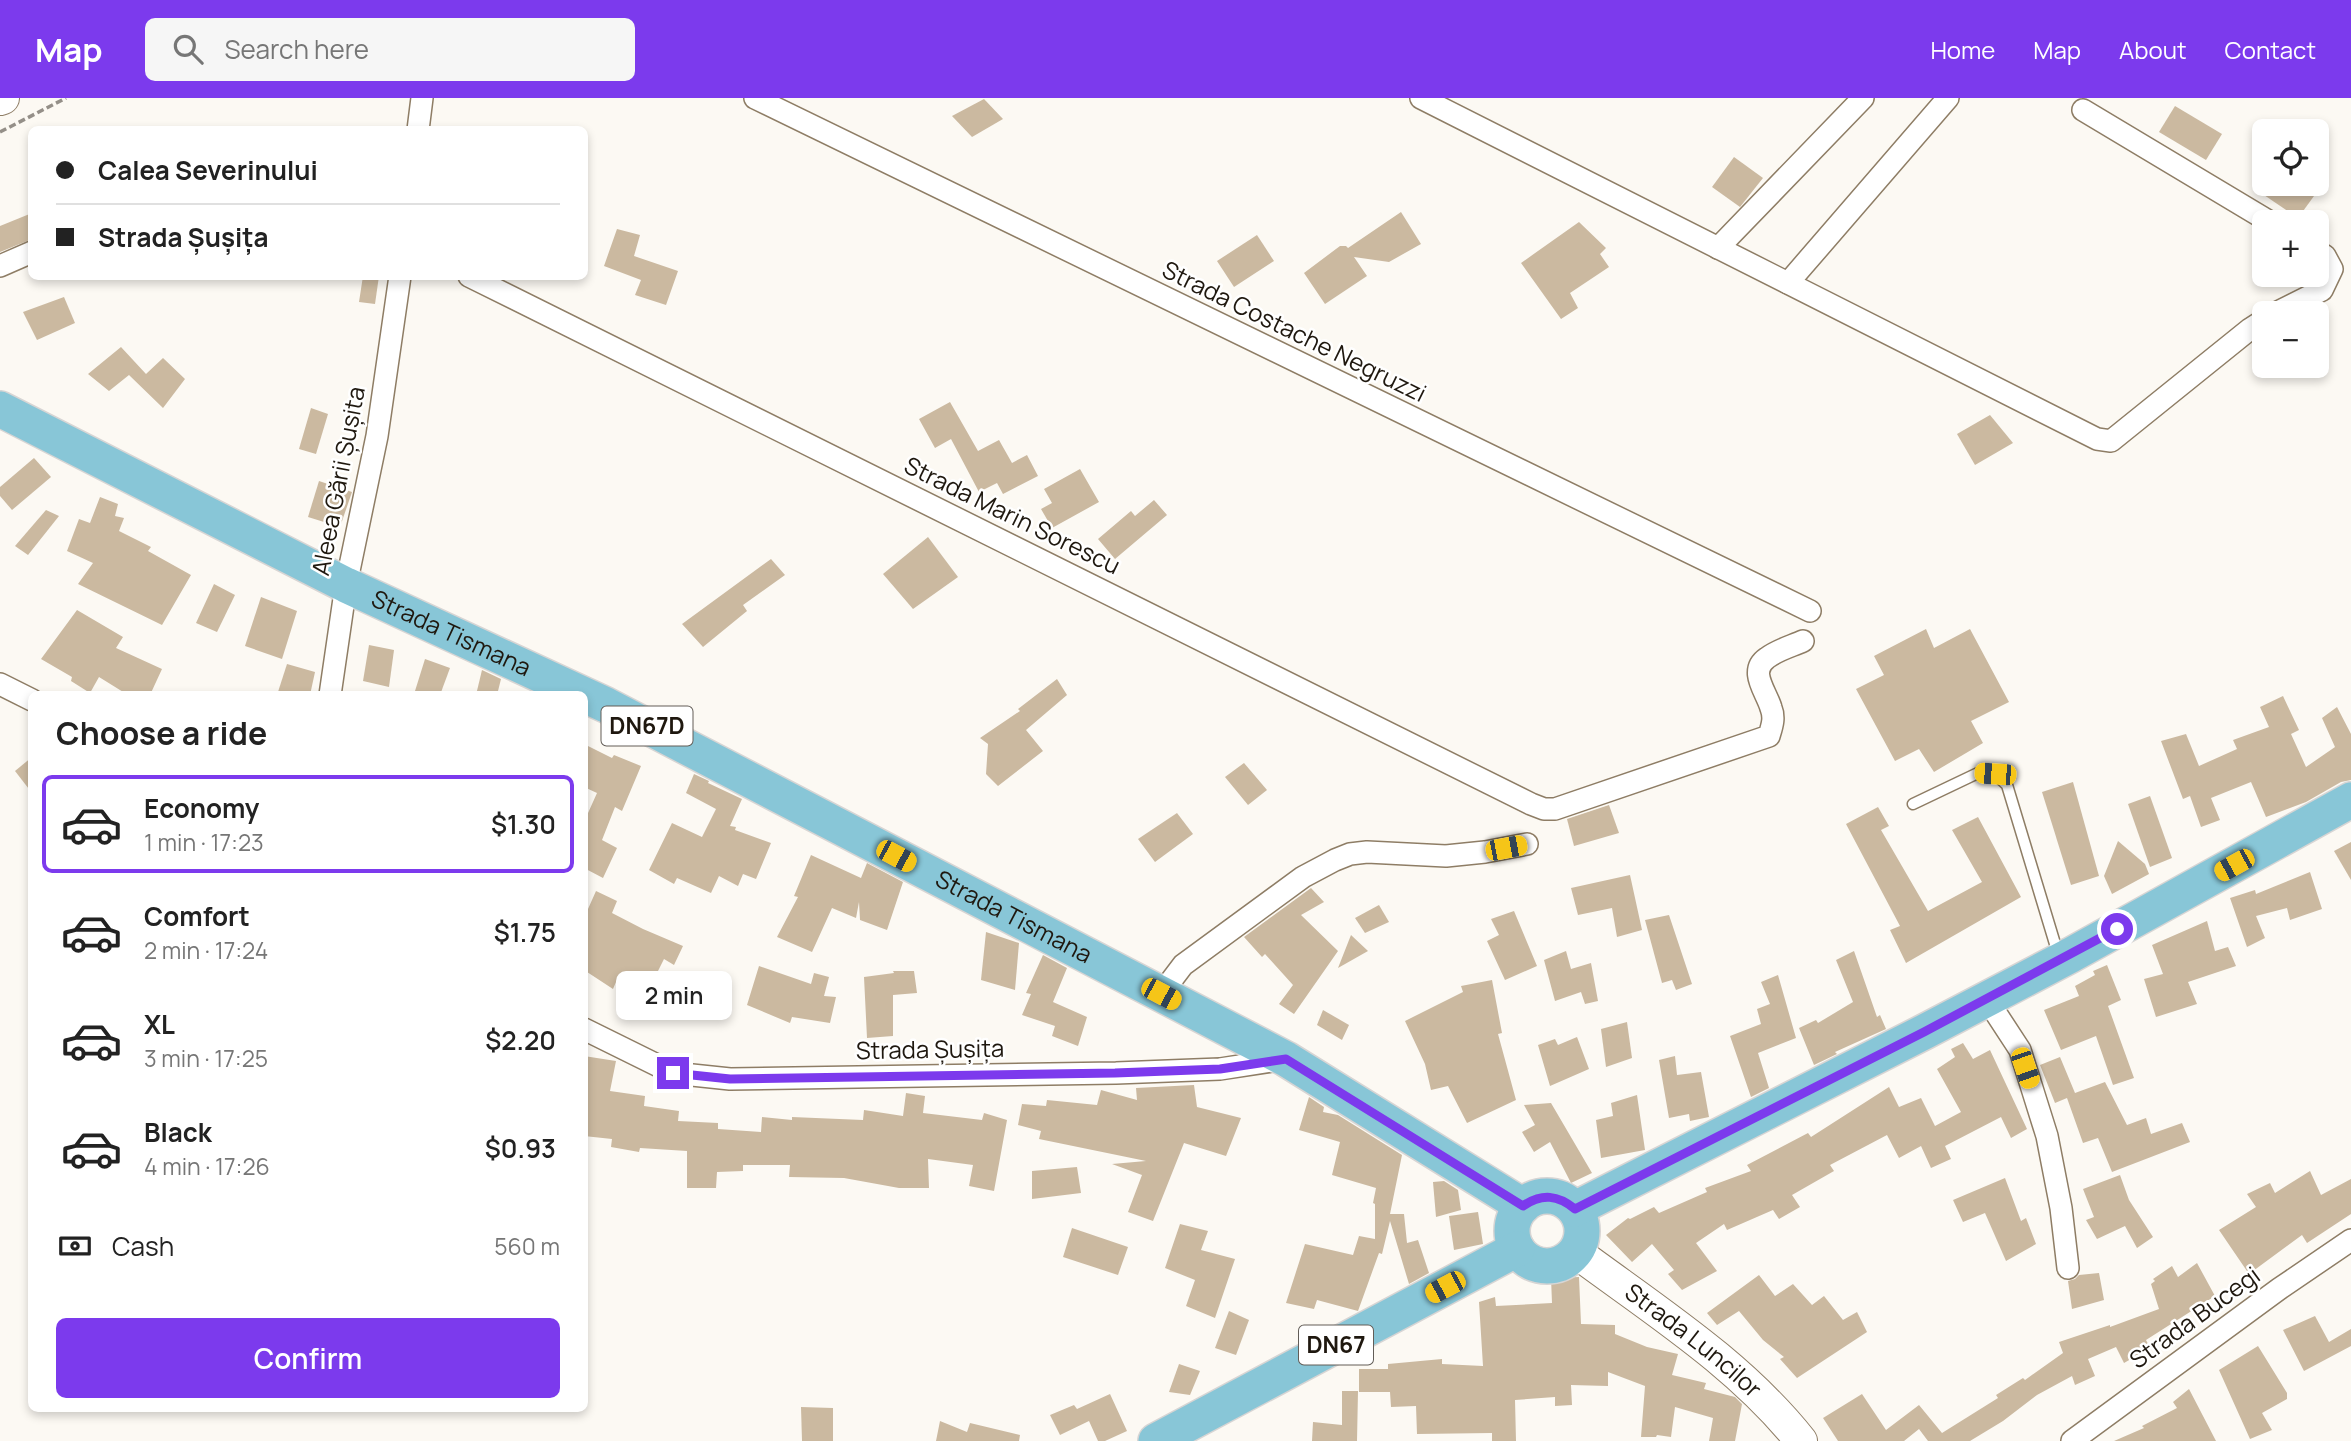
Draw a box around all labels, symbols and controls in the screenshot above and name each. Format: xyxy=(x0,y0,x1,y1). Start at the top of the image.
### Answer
search box xyxy=(145,18,635,81)
text: Map xyxy=(35,27,103,72)
icon: search xyxy=(169,30,207,68)
text: Search here xyxy=(225,31,369,67)
text: Home xyxy=(1930,33,1995,66)
text: Map xyxy=(2033,33,2081,66)
text: About xyxy=(2119,33,2187,66)
text: Contact xyxy=(2225,33,2316,66)
map controls xyxy=(2252,119,2329,378)
button: locate xyxy=(2252,119,2329,196)
text: Calea Severinului xyxy=(98,152,318,188)
button: + xyxy=(2252,210,2329,287)
text: Strada Șușița xyxy=(98,219,269,255)
street label: Strada Costache Negruzzi xyxy=(1157,252,1432,409)
button: − xyxy=(2252,301,2329,378)
street label: Aleea Gării Șușita xyxy=(303,383,372,578)
street label: Strada Marin Sorescu xyxy=(899,448,1126,581)
street label: Strada Tismana xyxy=(367,581,537,683)
road number: DN67D xyxy=(602,706,692,746)
text: Choose a ride xyxy=(56,711,267,755)
car xyxy=(1974,762,2017,786)
text: Economy xyxy=(144,790,259,826)
icon: car xyxy=(60,793,123,856)
text: $1.30 xyxy=(491,806,556,842)
text: 1 min · 17:23 xyxy=(144,826,264,858)
car xyxy=(1484,834,1529,862)
car xyxy=(873,837,920,875)
car xyxy=(2211,846,2258,884)
street label: Strada Tismana xyxy=(930,861,1098,970)
text: Comfort xyxy=(144,898,250,934)
icon: car xyxy=(60,901,123,964)
route start xyxy=(2101,913,2133,945)
text: $1.75 xyxy=(494,914,556,950)
text: 2 min · 17:24 xyxy=(144,934,268,966)
callout: 2 min xyxy=(615,972,731,1020)
car xyxy=(1138,975,1185,1013)
text: 2 min xyxy=(645,979,703,1011)
text: XL xyxy=(144,1006,175,1042)
icon: car xyxy=(60,1009,123,1072)
text: $2.20 xyxy=(485,1022,556,1058)
street label: Strada Șușița xyxy=(855,1031,1004,1066)
text: 3 min · 17:25 xyxy=(144,1042,268,1074)
car xyxy=(2009,1045,2042,1091)
route end xyxy=(657,1057,689,1089)
text: Black xyxy=(144,1114,212,1150)
icon: car xyxy=(60,1117,123,1180)
text: $0.93 xyxy=(485,1130,556,1166)
text: 4 min · 17:26 xyxy=(144,1150,270,1182)
icon: cash xyxy=(56,1227,94,1265)
text: Cash xyxy=(112,1228,174,1264)
text: 560 m xyxy=(494,1230,560,1262)
street label: Strada Bucegi xyxy=(2122,1258,2266,1375)
car xyxy=(1422,1268,1469,1306)
street label: Strada Luncilor xyxy=(1619,1275,1770,1404)
button: Confirm xyxy=(56,1318,560,1398)
road number: DN67 xyxy=(1299,1326,1373,1364)

